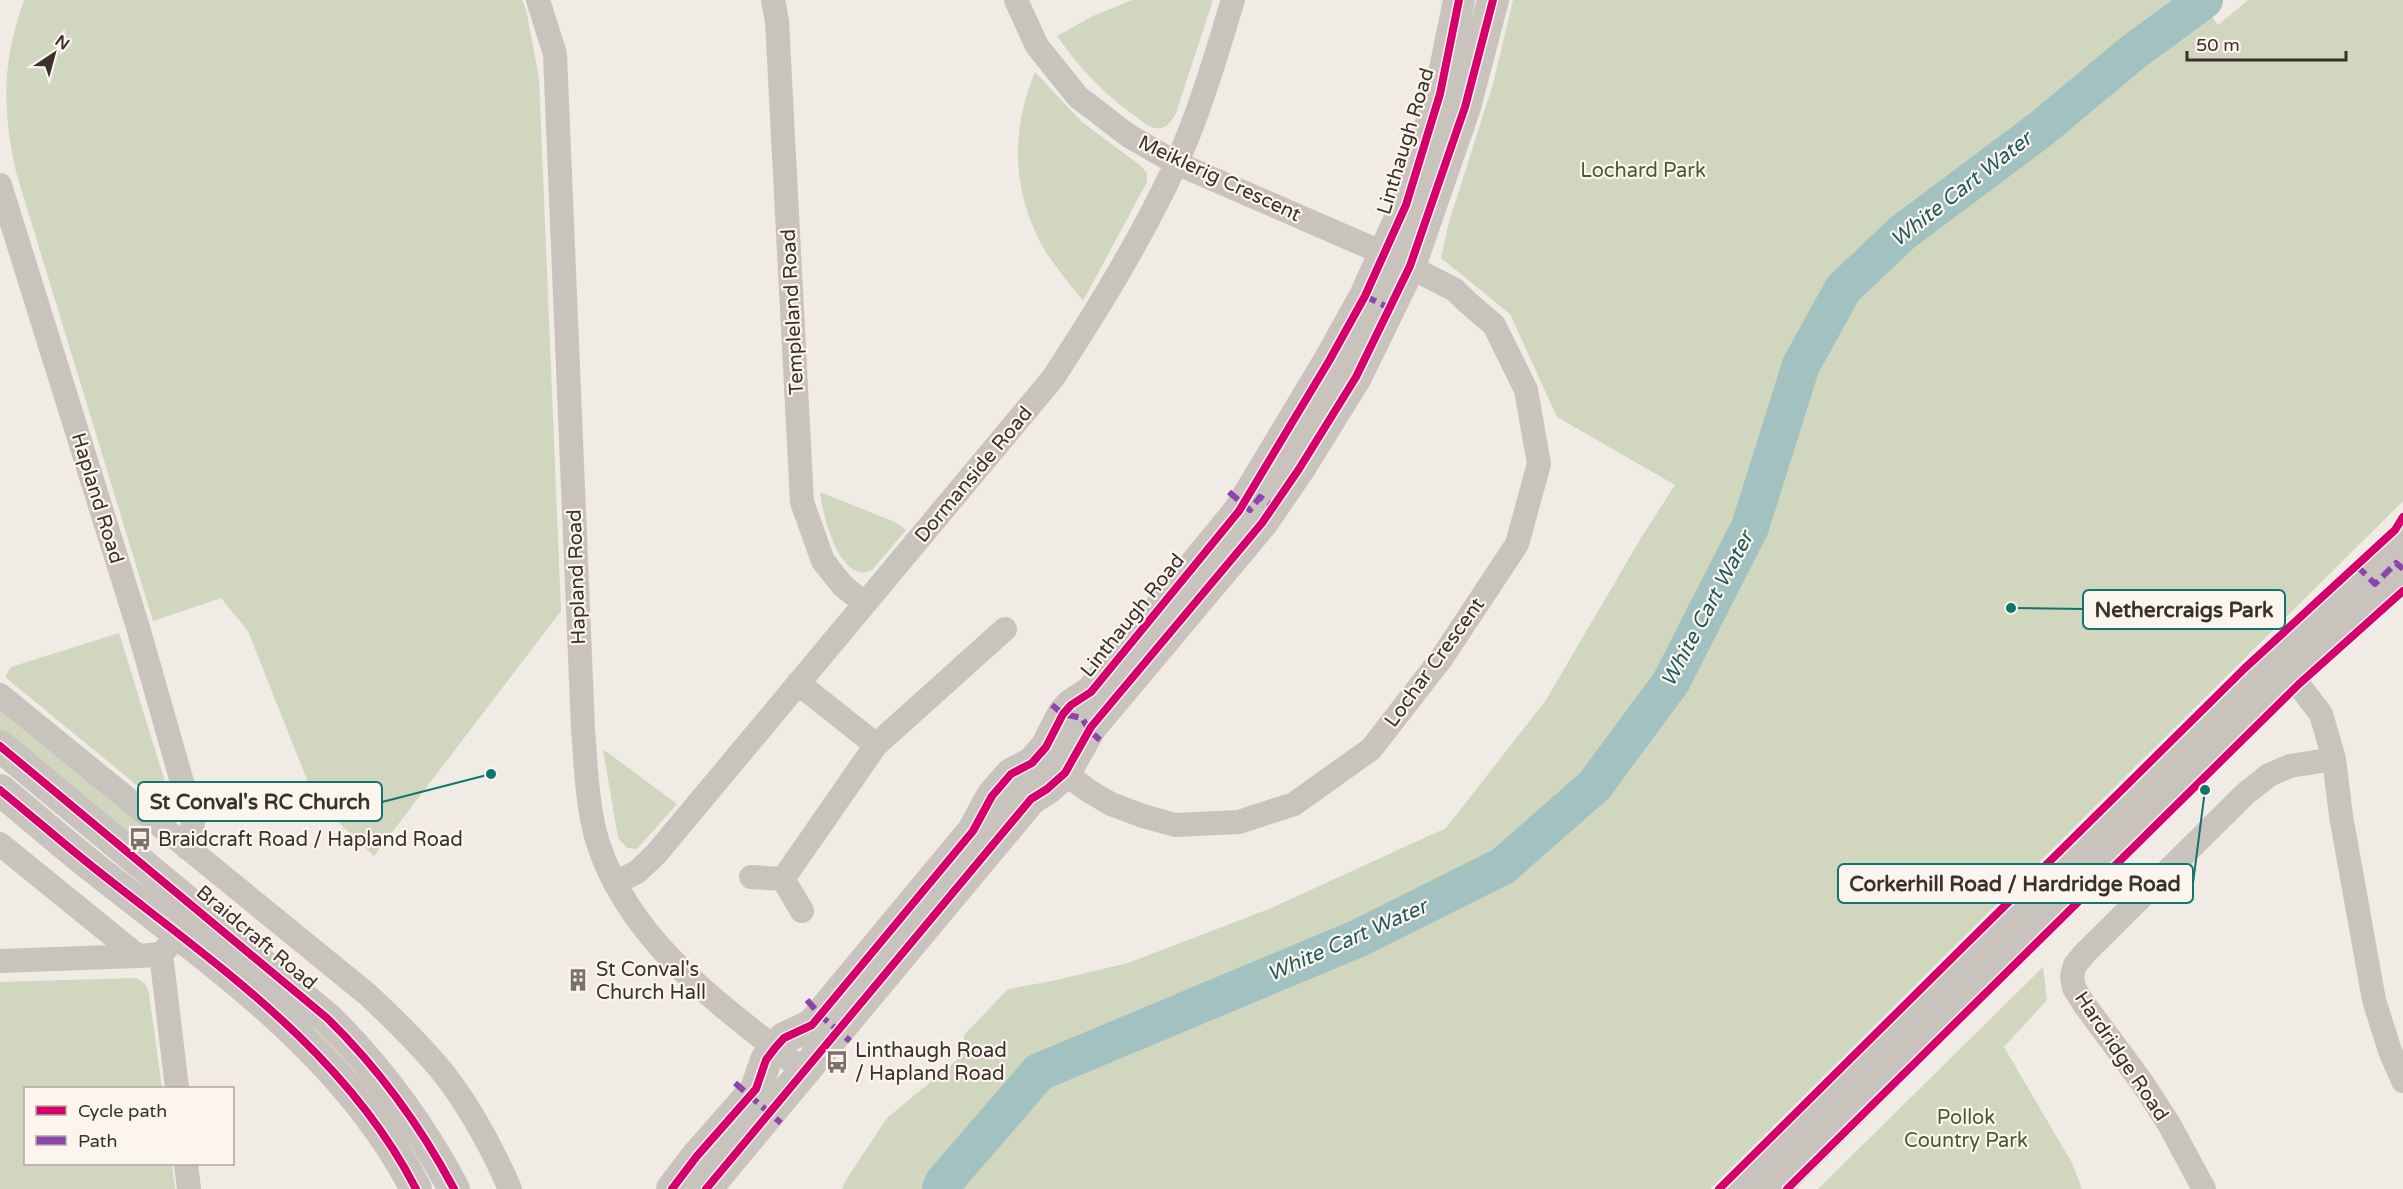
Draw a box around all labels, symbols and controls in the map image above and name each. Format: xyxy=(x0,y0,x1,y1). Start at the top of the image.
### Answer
north arrow xyxy=(24,24,84,84)
scale bar xyxy=(2187,24,2346,62)
text: N xyxy=(51,31,73,55)
text: 50 m xyxy=(2196,34,2240,56)
street label: Linthaugh Road xyxy=(1372,65,1440,217)
water label: White Cart Water xyxy=(1886,125,2039,252)
street label: Meiklerig Crescent xyxy=(1135,131,1305,227)
park label: Lochard Park xyxy=(1580,159,1706,183)
street label: Templeland Road xyxy=(777,228,809,395)
street label: Dormanside Road xyxy=(910,402,1038,548)
street label: Hapland Road xyxy=(66,430,128,567)
street label: Hapland Road xyxy=(563,509,591,645)
water label: White Cart Water xyxy=(1656,525,1760,691)
street label: Linthaugh Road xyxy=(1076,549,1190,682)
callout: Nethercraigs Park xyxy=(2083,590,2285,629)
street label: Lochar Crescent xyxy=(1380,593,1490,732)
text: Nethercraigs Park xyxy=(2095,598,2274,623)
callout: St Conval's RC Church xyxy=(138,782,382,821)
text: St Conval's RC Church xyxy=(150,790,370,815)
bus stop icon: Braidcraft Road / Hapland Road xyxy=(127,826,153,852)
place label: Braidcraft Road / Hapland Road xyxy=(158,828,463,852)
callout: Corkerhill Road / Hardridge Road xyxy=(1838,864,2193,903)
text: Corkerhill Road / Hardridge Road xyxy=(1849,872,2181,897)
street label: Braidcraft Road xyxy=(191,880,322,995)
water label: White Cart Water xyxy=(1263,893,1434,987)
place label: St Conval's Church Hall xyxy=(596,958,706,1005)
building icon: St Conval's Church Hall xyxy=(565,967,591,993)
street label: Hardridge Road xyxy=(2069,987,2173,1126)
place label: Linthaugh Road / Hapland Road xyxy=(855,1039,1007,1086)
bus stop icon: Linthaugh Road / Hapland Road xyxy=(824,1049,850,1075)
legend xyxy=(24,1087,234,1165)
text: Cycle path xyxy=(78,1100,167,1122)
park label: Pollok Country Park xyxy=(1904,1106,2028,1153)
text: Path xyxy=(78,1130,117,1152)

